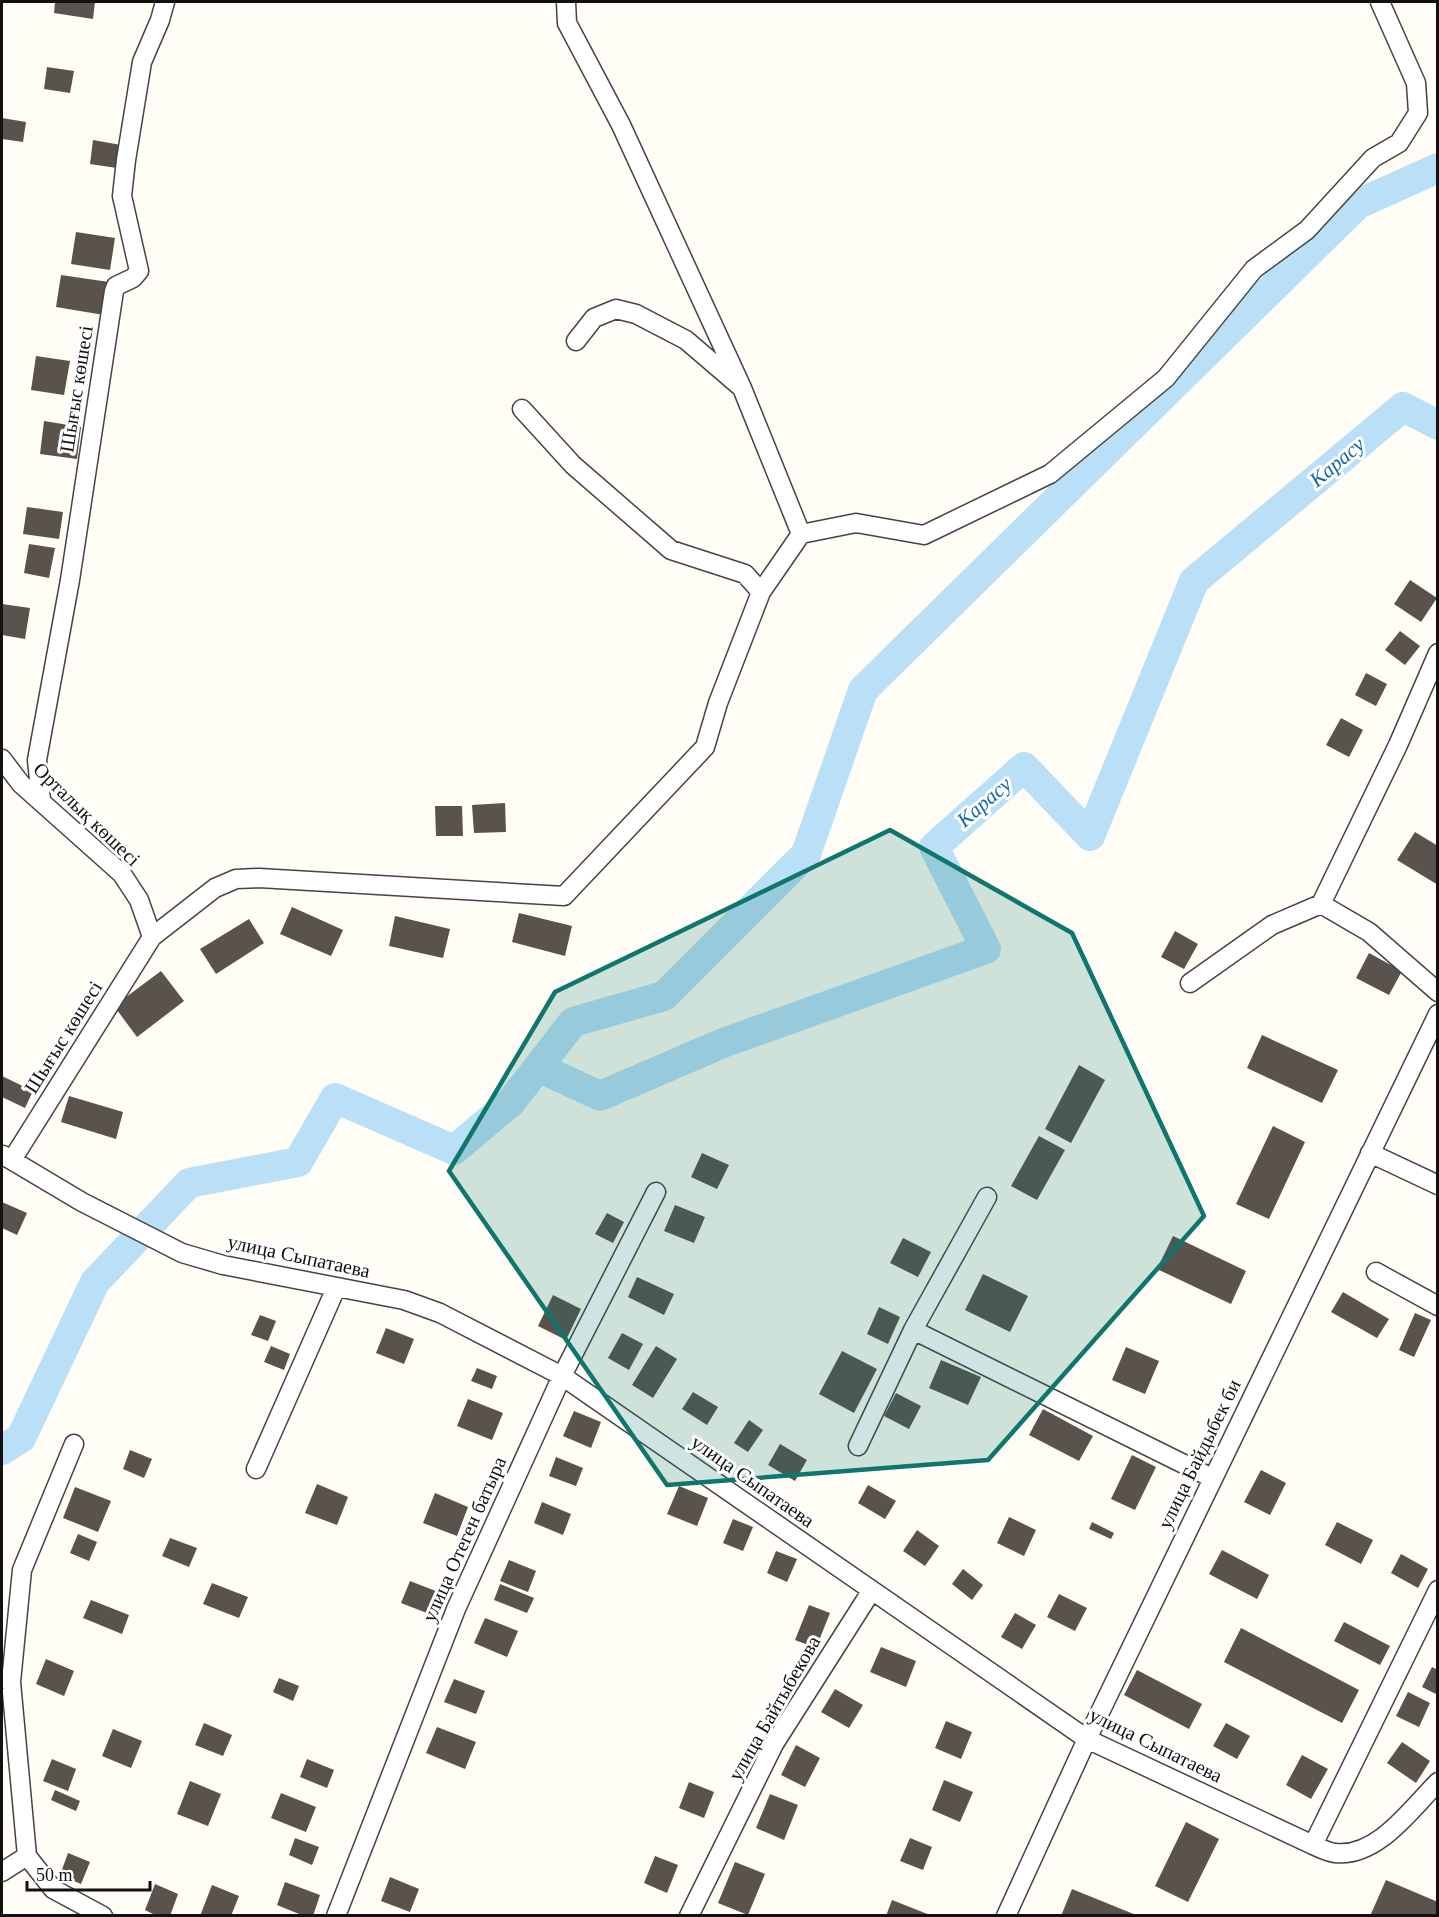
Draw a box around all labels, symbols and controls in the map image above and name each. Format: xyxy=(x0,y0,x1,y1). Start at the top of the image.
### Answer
street label: Шығыс көшесі xyxy=(55,324,97,454)
water label: Карасу xyxy=(1304,432,1370,492)
street label: Орталық көшесі xyxy=(29,758,145,871)
water label: Карасу xyxy=(951,772,1017,833)
street label: Шығыс көшесі xyxy=(20,976,106,1097)
street label: улица Сыпатаева xyxy=(226,1230,372,1283)
street label: улица Байдыбек би xyxy=(1153,1375,1246,1533)
street label: улица Сыпатаева xyxy=(687,1430,819,1532)
street label: улица Отеген батыра xyxy=(418,1453,511,1625)
street label: улица Байтыбекова xyxy=(724,1632,825,1785)
street label: улица Сыпатаева xyxy=(1086,1703,1226,1788)
scale bar xyxy=(27,1854,150,1892)
text: 50 m xyxy=(36,1865,73,1885)

